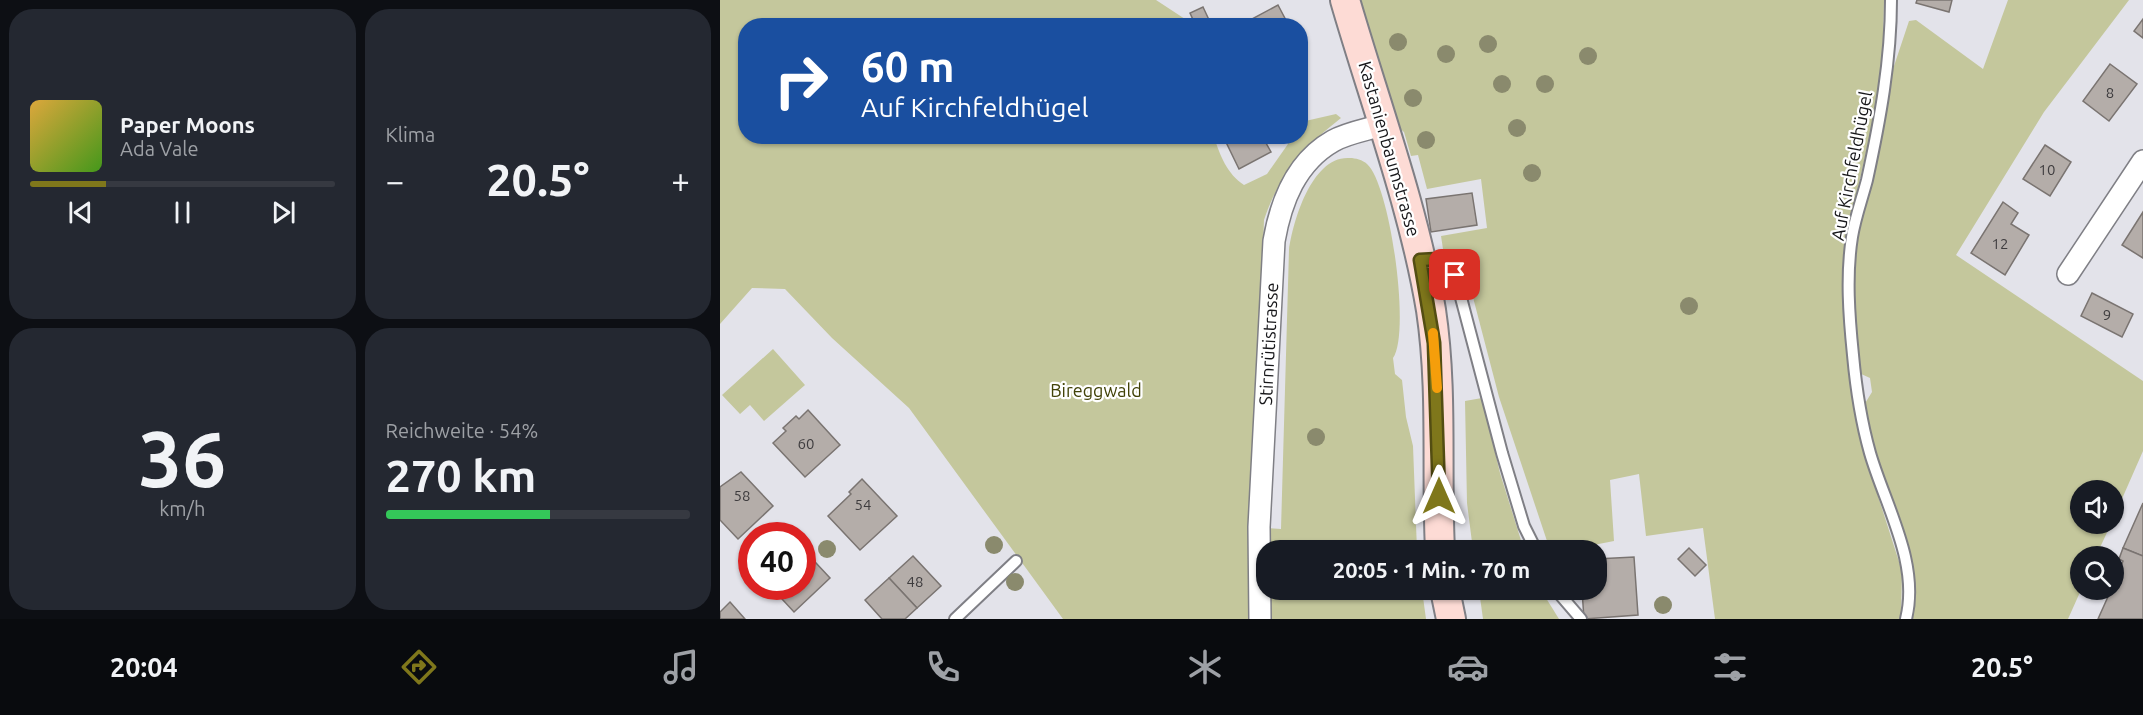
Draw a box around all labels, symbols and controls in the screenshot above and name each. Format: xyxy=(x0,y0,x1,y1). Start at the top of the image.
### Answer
icon: right xyxy=(762,42,840,120)
text: 60 m xyxy=(861,43,955,90)
street label: Kastanienbaumstrasse xyxy=(1355,59,1425,239)
house number: 8 xyxy=(2106,84,2114,101)
street label: Auf Kirchfeldhügel xyxy=(1827,89,1875,242)
text: Auf Kirchfeldhügel xyxy=(861,92,1089,122)
text: Paper Moons xyxy=(120,112,255,137)
text: Klima xyxy=(386,123,435,146)
text: Ada Vale xyxy=(120,137,198,160)
text: 20.5° xyxy=(486,154,589,205)
house number: 10 xyxy=(2039,161,2055,178)
text: − xyxy=(386,162,404,199)
text: + xyxy=(671,162,690,199)
icon: previous xyxy=(64,196,97,229)
icon: pause xyxy=(166,196,199,229)
icon: next xyxy=(267,196,300,229)
house number: 12 xyxy=(1992,235,2008,252)
pin xyxy=(1429,249,1480,300)
icon: arrive xyxy=(1438,258,1471,291)
street label: Stirnrütistrasse xyxy=(1255,282,1281,406)
house number: 9 xyxy=(2103,306,2111,323)
park label: Bireggwald xyxy=(1050,380,1142,400)
text: 36 xyxy=(138,414,226,502)
text: Reichweite · 54% xyxy=(386,419,538,442)
house number: 60 xyxy=(798,435,814,452)
text: 270 km xyxy=(386,450,536,501)
position arrow xyxy=(1407,464,1471,528)
map controls xyxy=(2070,480,2124,600)
button: sound xyxy=(2070,480,2124,534)
house number: 58 xyxy=(734,487,750,504)
house number: 54 xyxy=(855,496,871,513)
text: km/h xyxy=(159,497,205,520)
speed limit sign: 40 xyxy=(738,522,816,600)
button: search xyxy=(2070,546,2124,600)
text: 20:05 · 1 Min. · 70 m xyxy=(1333,557,1530,582)
house number: 48 xyxy=(907,573,923,590)
icon: directions xyxy=(398,646,440,688)
icon: music xyxy=(660,646,702,688)
icon: phone xyxy=(922,646,964,688)
icon: climate xyxy=(1184,646,1226,688)
icon: car xyxy=(1447,646,1489,688)
icon: filters xyxy=(1709,646,1751,688)
text: 20:04 xyxy=(110,652,178,682)
text: 20.5° xyxy=(1971,652,2033,682)

